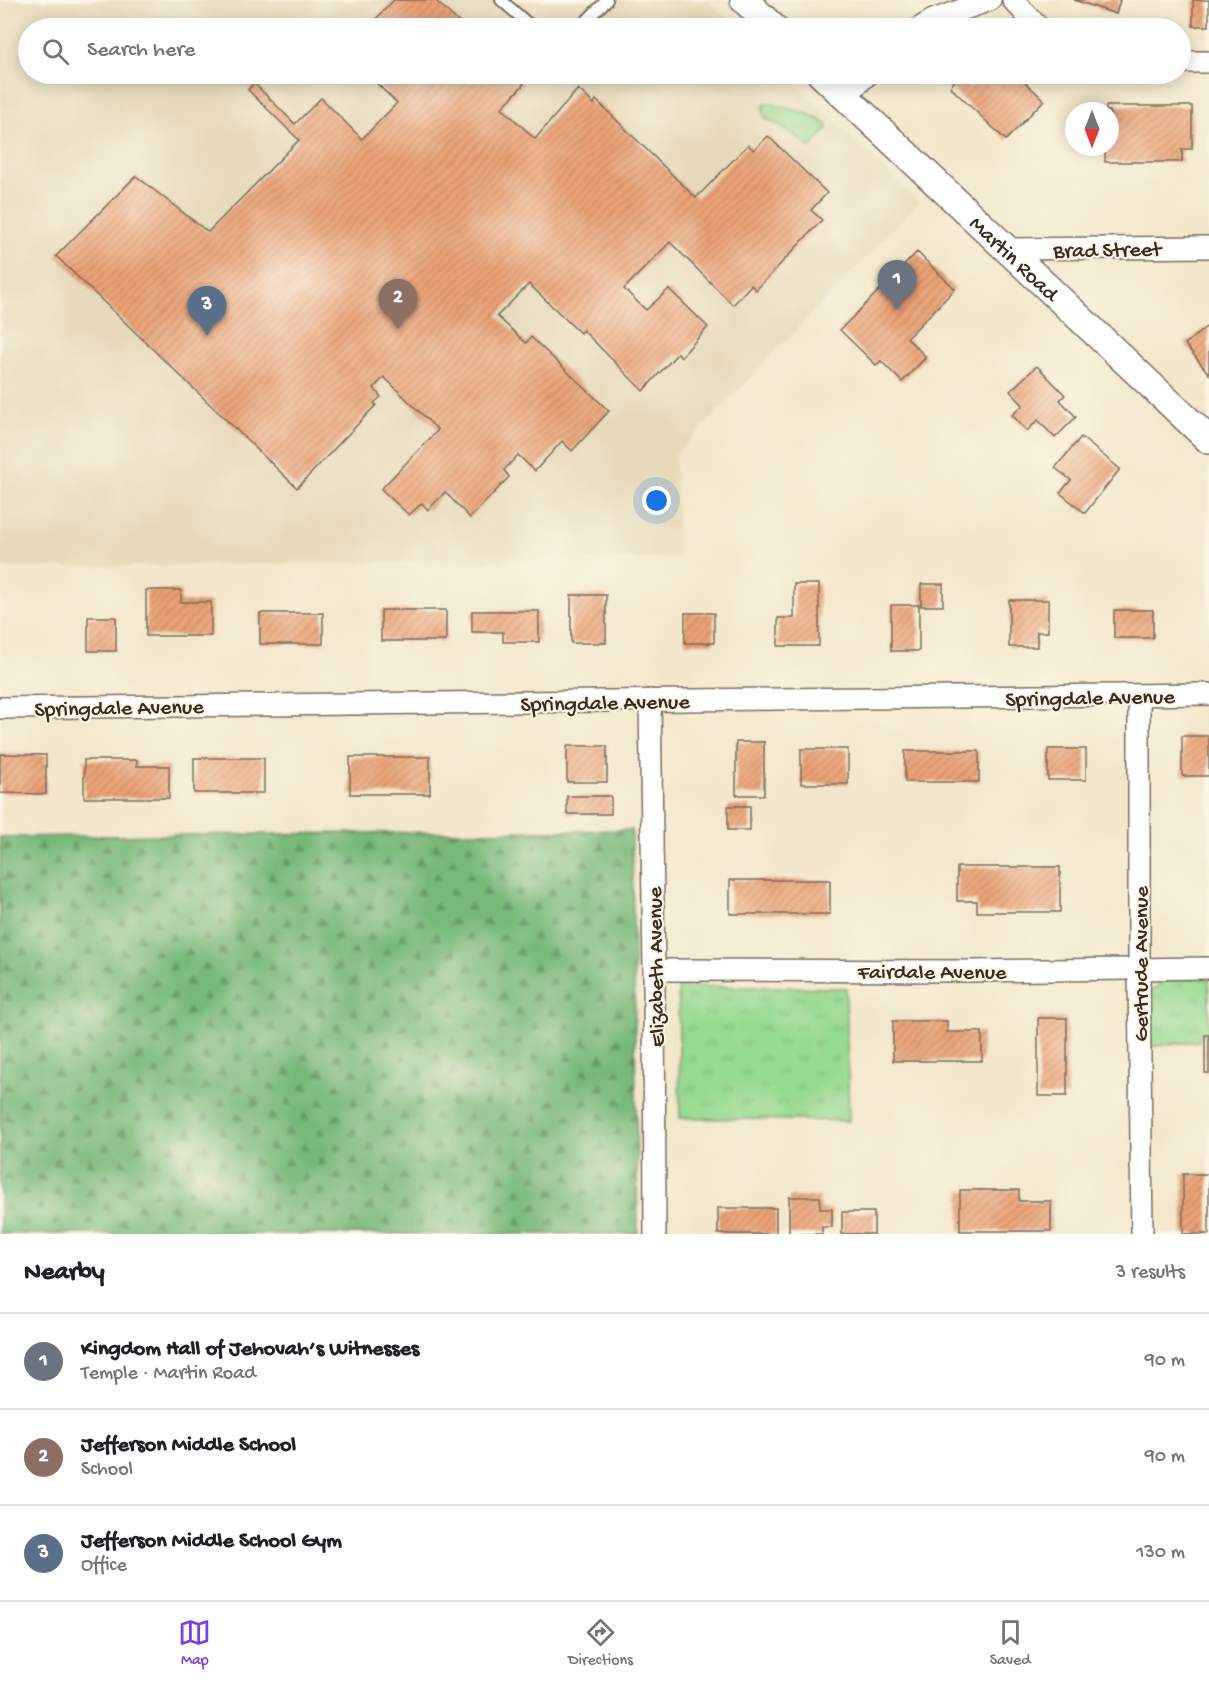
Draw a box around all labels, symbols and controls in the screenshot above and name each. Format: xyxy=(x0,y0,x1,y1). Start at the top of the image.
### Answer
search box xyxy=(18,18,1191,84)
icon: search xyxy=(39,35,72,68)
text: Search here xyxy=(87,38,195,64)
north arrow xyxy=(1065,102,1119,156)
street label: Martin Road xyxy=(963,212,1064,310)
street label: Brad Street xyxy=(1052,238,1163,266)
pin: 1 xyxy=(878,260,916,310)
pin: 2 xyxy=(378,280,418,329)
pin: 3 xyxy=(188,286,226,336)
your location xyxy=(642,486,671,515)
street label: Springdale Avenue xyxy=(1005,686,1176,714)
street label: Springdale Avenue xyxy=(520,691,691,719)
street label: Springdale Avenue xyxy=(34,696,205,724)
street label: Gertrude Avenue xyxy=(1130,885,1156,1042)
street label: Elizabeth Avenue xyxy=(644,886,672,1047)
street label: Fairdale Avenue xyxy=(857,961,1007,987)
text: Nearby xyxy=(24,1258,105,1289)
text: 3 results xyxy=(1116,1262,1185,1285)
text: Kingdom Hall of Jehovah’s Witnesses xyxy=(81,1337,419,1363)
text: 1 xyxy=(39,1350,48,1373)
text: 90 m xyxy=(1145,1350,1185,1373)
text: Temple · Martin Road xyxy=(81,1363,256,1386)
text: Jefferson Middle School xyxy=(81,1433,296,1459)
text: 2 xyxy=(39,1446,48,1469)
text: 90 m xyxy=(1145,1446,1185,1469)
text: School xyxy=(81,1459,133,1482)
text: Jefferson Middle School Gym xyxy=(81,1529,342,1555)
text: 3 xyxy=(38,1542,49,1565)
text: 130 m xyxy=(1136,1542,1185,1565)
text: Office xyxy=(81,1555,127,1578)
tab: Map xyxy=(178,1616,211,1671)
tab: Directions xyxy=(568,1616,633,1671)
tab: Saved xyxy=(990,1616,1031,1671)

